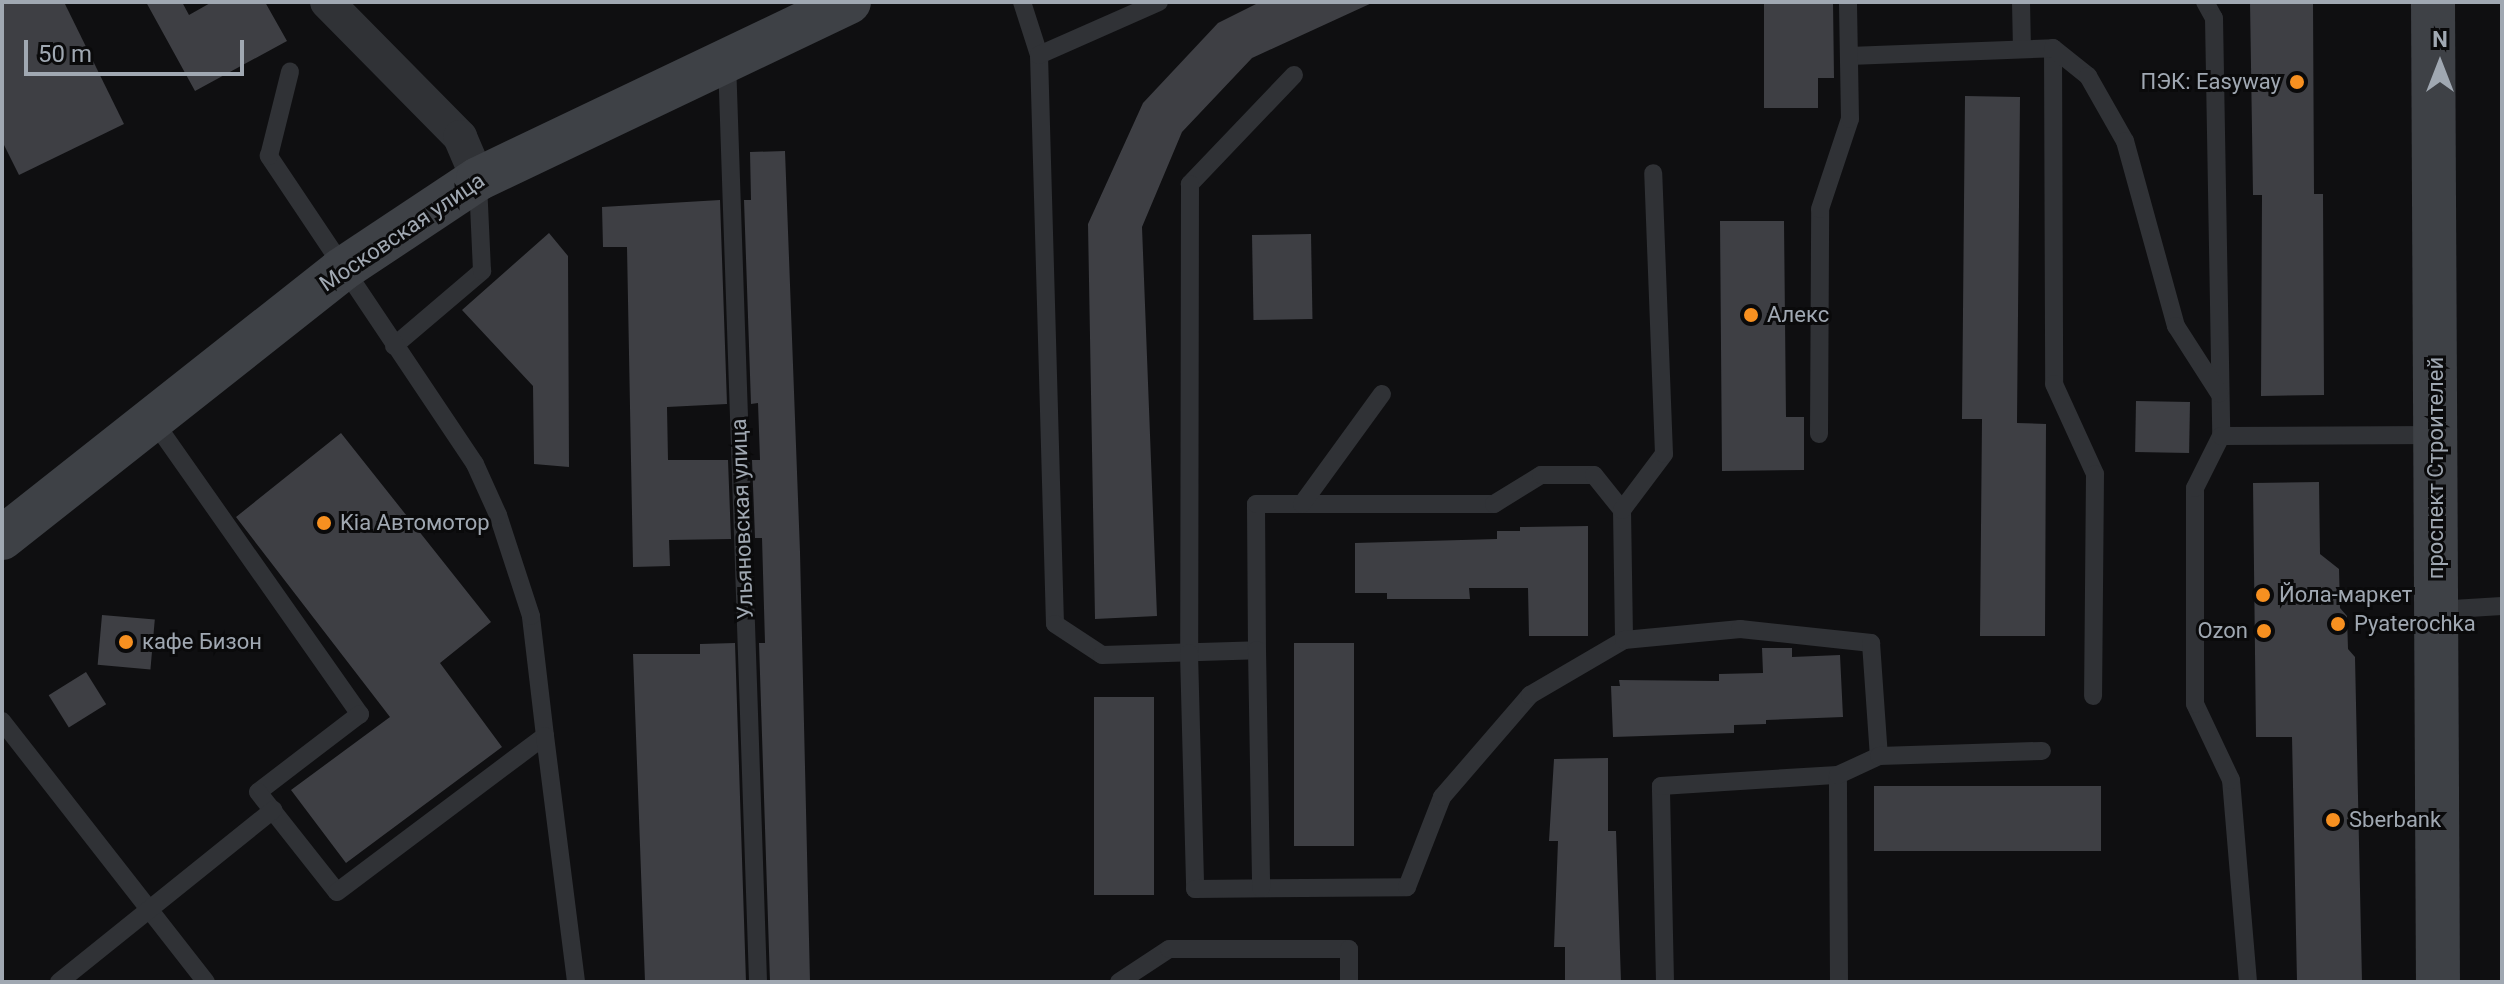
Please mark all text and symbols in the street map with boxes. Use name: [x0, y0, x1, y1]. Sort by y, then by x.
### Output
scale bar: [28, 24, 248, 74]
north arrow: [2400, 24, 2480, 104]
text: N: [2432, 27, 2448, 52]
text: 50 m: [38, 40, 92, 68]
place label: ПЭК: Easyway: [2141, 69, 2281, 95]
marker: ПЭК: Easyway: [2288, 73, 2306, 91]
street label: Московская улица: [314, 167, 490, 297]
place label: Алекс: [1767, 302, 1829, 328]
marker: Алекс: [1742, 306, 1760, 324]
street label: проспект Строителей: [2423, 357, 2449, 579]
street label: Ульяновская улица: [725, 418, 759, 620]
place label: Kia Автомотор: [340, 510, 490, 536]
marker: Kia Автомотор: [315, 514, 333, 532]
place label: Йола-маркет: [2279, 582, 2412, 608]
marker: Йола-маркет: [2254, 586, 2272, 604]
place label: Pyaterochka: [2354, 611, 2476, 637]
marker: Pyaterochka: [2329, 615, 2347, 633]
place label: Ozon: [2197, 618, 2248, 644]
marker: Ozon: [2255, 622, 2273, 640]
place label: кафе Бизон: [142, 629, 262, 655]
marker: кафе Бизон: [117, 633, 135, 651]
place label: Sberbank: [2349, 807, 2441, 833]
marker: Sberbank: [2324, 811, 2342, 829]

